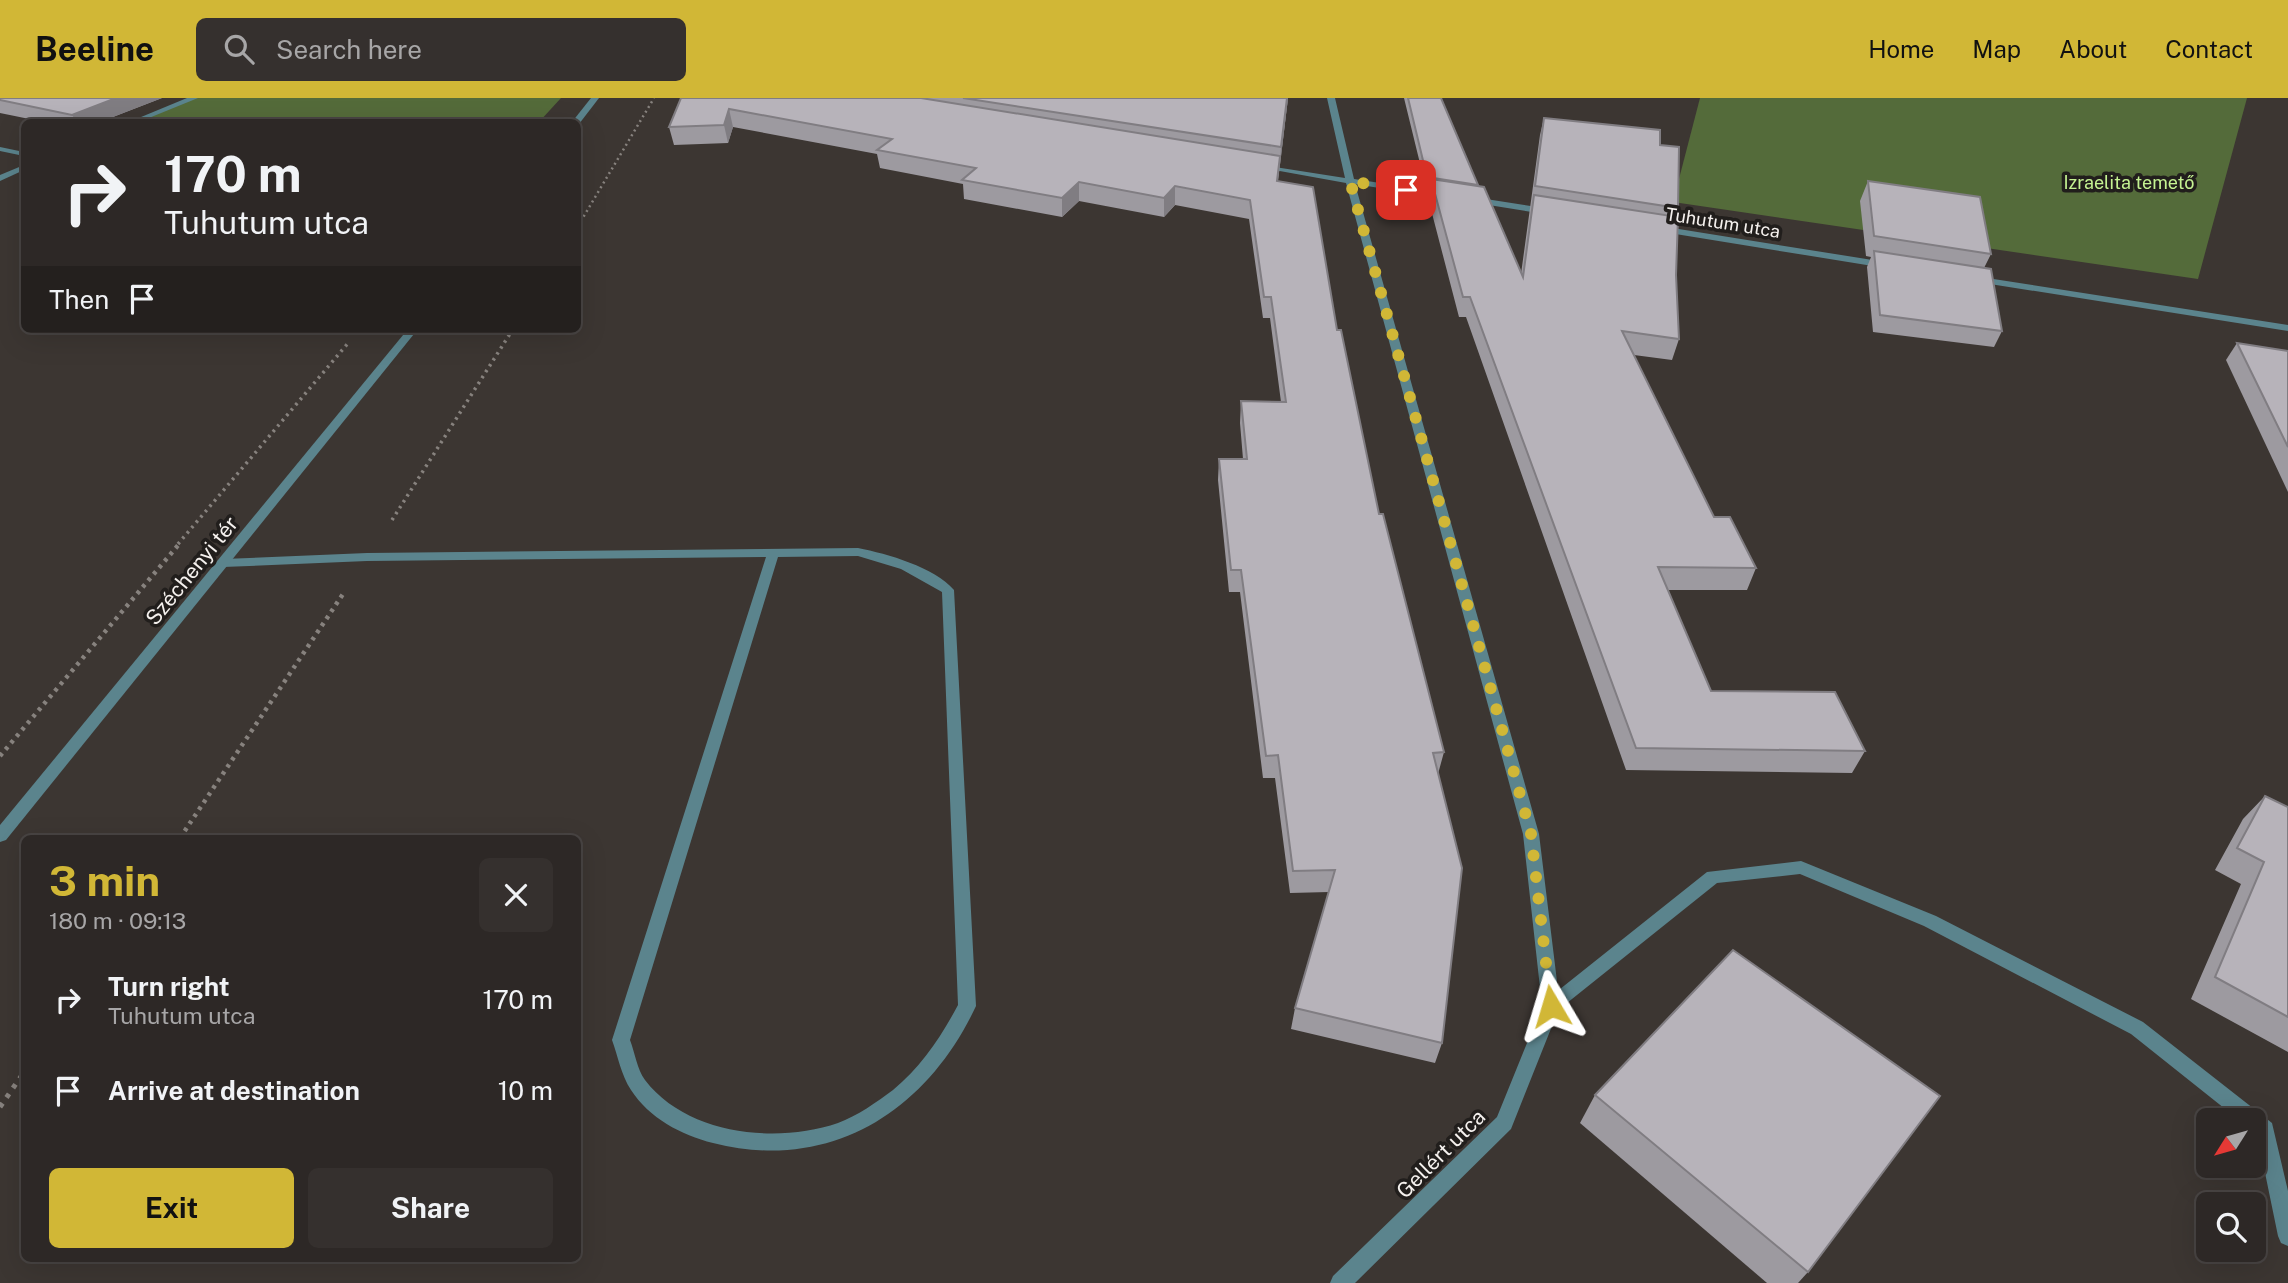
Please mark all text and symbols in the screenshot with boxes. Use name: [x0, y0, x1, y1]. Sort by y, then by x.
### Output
search box: [196, 18, 686, 81]
text: Beeline: [35, 30, 154, 68]
icon: search: [220, 30, 258, 68]
text: Search here: [276, 34, 422, 65]
text: Home: [1868, 35, 1934, 63]
text: Map: [1972, 35, 2021, 63]
text: About: [2059, 35, 2127, 63]
text: Contact: [2165, 35, 2253, 63]
text: 170 m: [164, 145, 302, 203]
icon: right: [49, 147, 140, 238]
pin: [1376, 160, 1436, 220]
icon: arrive: [1387, 171, 1425, 209]
park label: Izraelita temető: [2064, 172, 2194, 193]
street label: Tuhutum utca: [1664, 203, 1782, 242]
text: Tuhutum utca: [164, 204, 369, 241]
icon: arrive: [123, 280, 161, 318]
text: Then: [49, 284, 109, 315]
street label: Széchenyi tér: [140, 511, 243, 630]
text: 3 min: [49, 856, 160, 905]
button: close: [479, 858, 553, 932]
text: 180 m · 09:13: [49, 907, 186, 934]
position arrow: [1514, 969, 1588, 1043]
text: Turn right: [108, 971, 230, 1002]
icon: right: [49, 981, 87, 1019]
text: 170 m: [483, 984, 553, 1015]
text: Tuhutum utca: [108, 1002, 255, 1029]
icon: arrive: [49, 1072, 87, 1110]
text: Arrive at destination: [108, 1075, 360, 1106]
text: 10 m: [498, 1075, 553, 1106]
street label: Gellért utca: [1391, 1104, 1490, 1203]
north arrow: [2196, 1108, 2266, 1178]
map controls: [2196, 1108, 2266, 1262]
button: Exit: [49, 1168, 294, 1248]
button: Share: [308, 1168, 553, 1248]
button: search: [2196, 1192, 2266, 1262]

